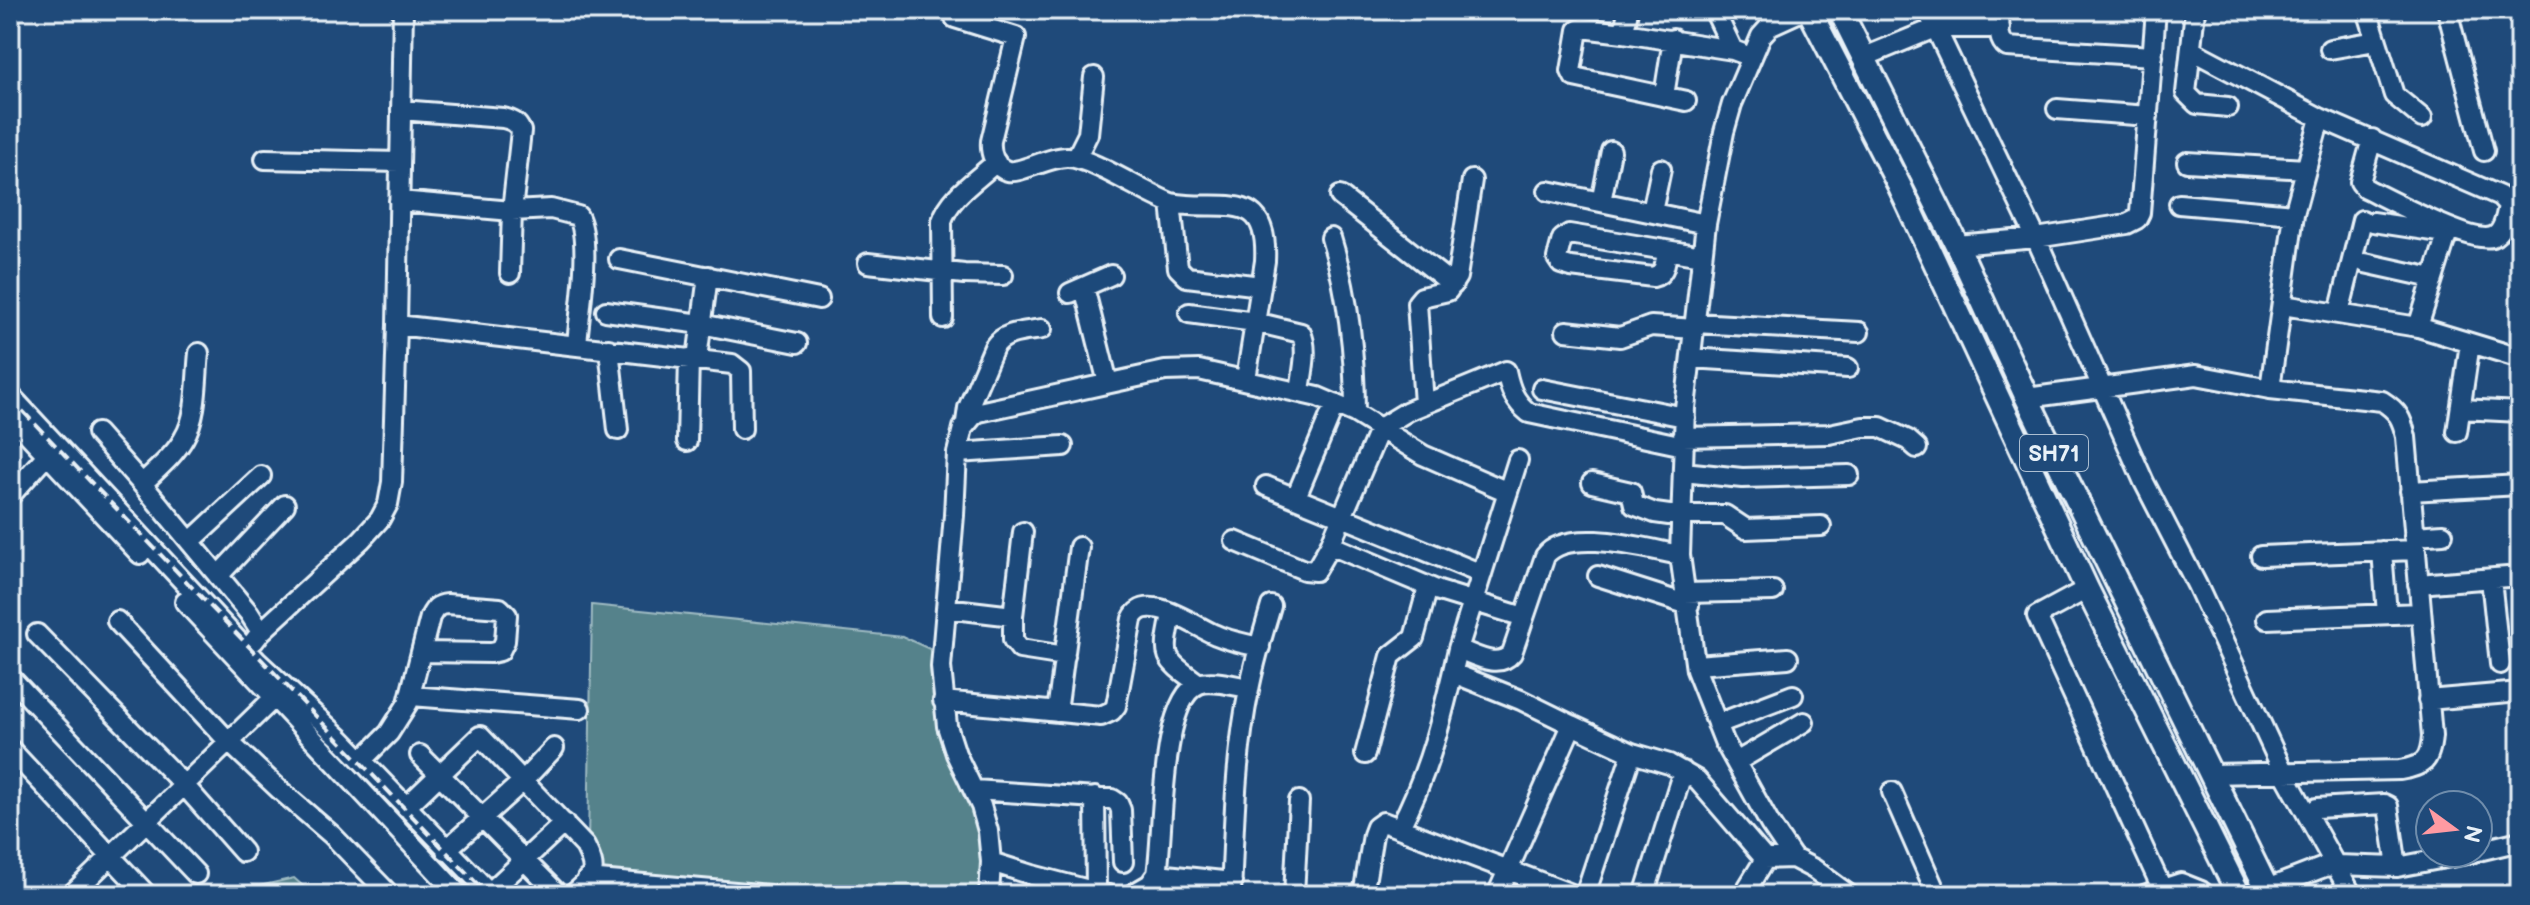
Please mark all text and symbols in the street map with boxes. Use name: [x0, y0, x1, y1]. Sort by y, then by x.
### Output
road number: SH71: [2020, 435, 2088, 471]
north arrow: [2414, 789, 2494, 869]
text: N: [2457, 822, 2487, 845]

